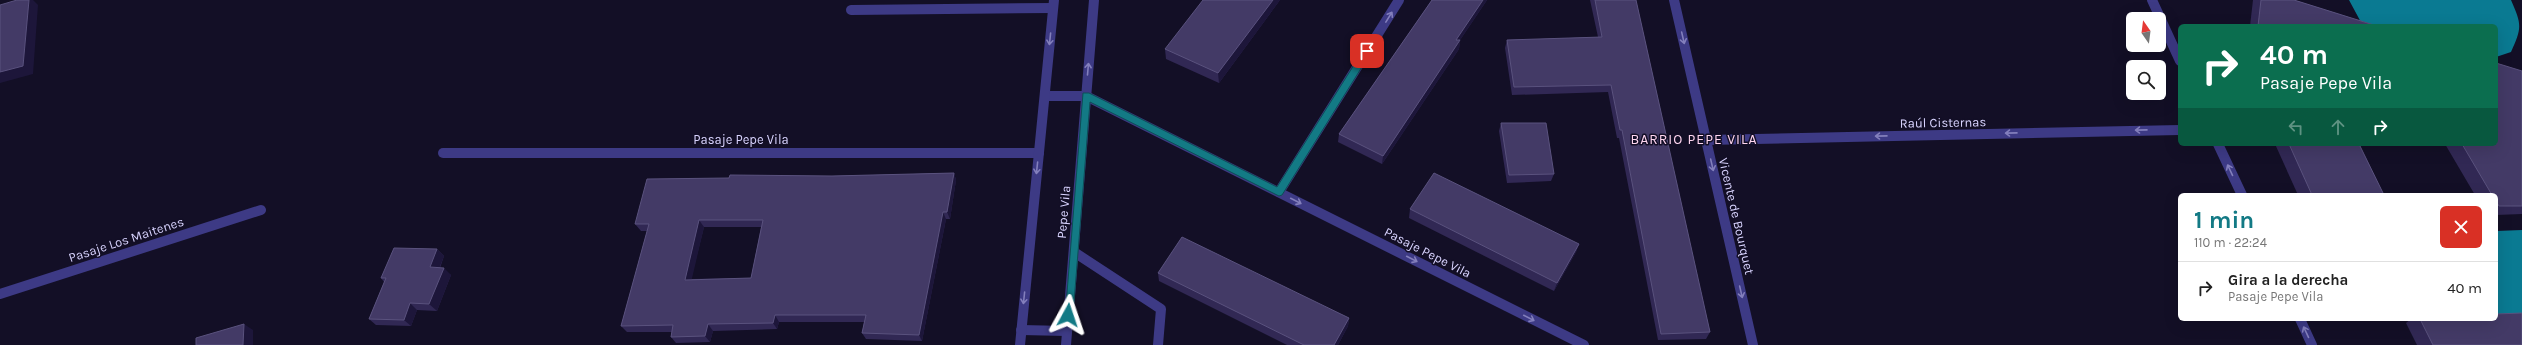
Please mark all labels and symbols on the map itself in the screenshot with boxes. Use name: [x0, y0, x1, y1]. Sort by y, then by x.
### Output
one-way arrow: [1385, 12, 1393, 23]
north arrow: [2126, 12, 2166, 52]
one-way arrow: [1680, 31, 1688, 44]
one-way arrow: [1047, 32, 1054, 45]
pin: [1350, 34, 1384, 68]
one-way arrow: [1085, 63, 1092, 76]
street label: Raúl Cisternas: [1900, 114, 1987, 131]
one-way arrow: [2135, 127, 2148, 134]
one-way arrow: [2005, 129, 2018, 137]
district label: BARRIO PEPE VILA: [1630, 131, 1758, 148]
street label: Pasaje Pepe Vila: [693, 132, 789, 147]
one-way arrow: [1875, 132, 1888, 140]
street label: Vicente de Bourquet: [1715, 156, 1757, 276]
one-way arrow: [1709, 158, 1716, 171]
one-way arrow: [1034, 161, 1041, 174]
one-way arrow: [2226, 164, 2233, 176]
street label: Pepe Vila: [1054, 185, 1073, 239]
one-way arrow: [1290, 198, 1302, 205]
street label: Pasaje Los Maitenes: [67, 214, 186, 265]
street label: Pasaje Pepe Vila: [1382, 224, 1474, 281]
one-way arrow: [1406, 256, 1418, 263]
one-way arrow: [1737, 285, 1745, 298]
one-way arrow: [1021, 291, 1028, 304]
position arrow: [1047, 294, 1089, 336]
one-way arrow: [1522, 315, 1534, 322]
one-way arrow: [2302, 326, 2309, 338]

